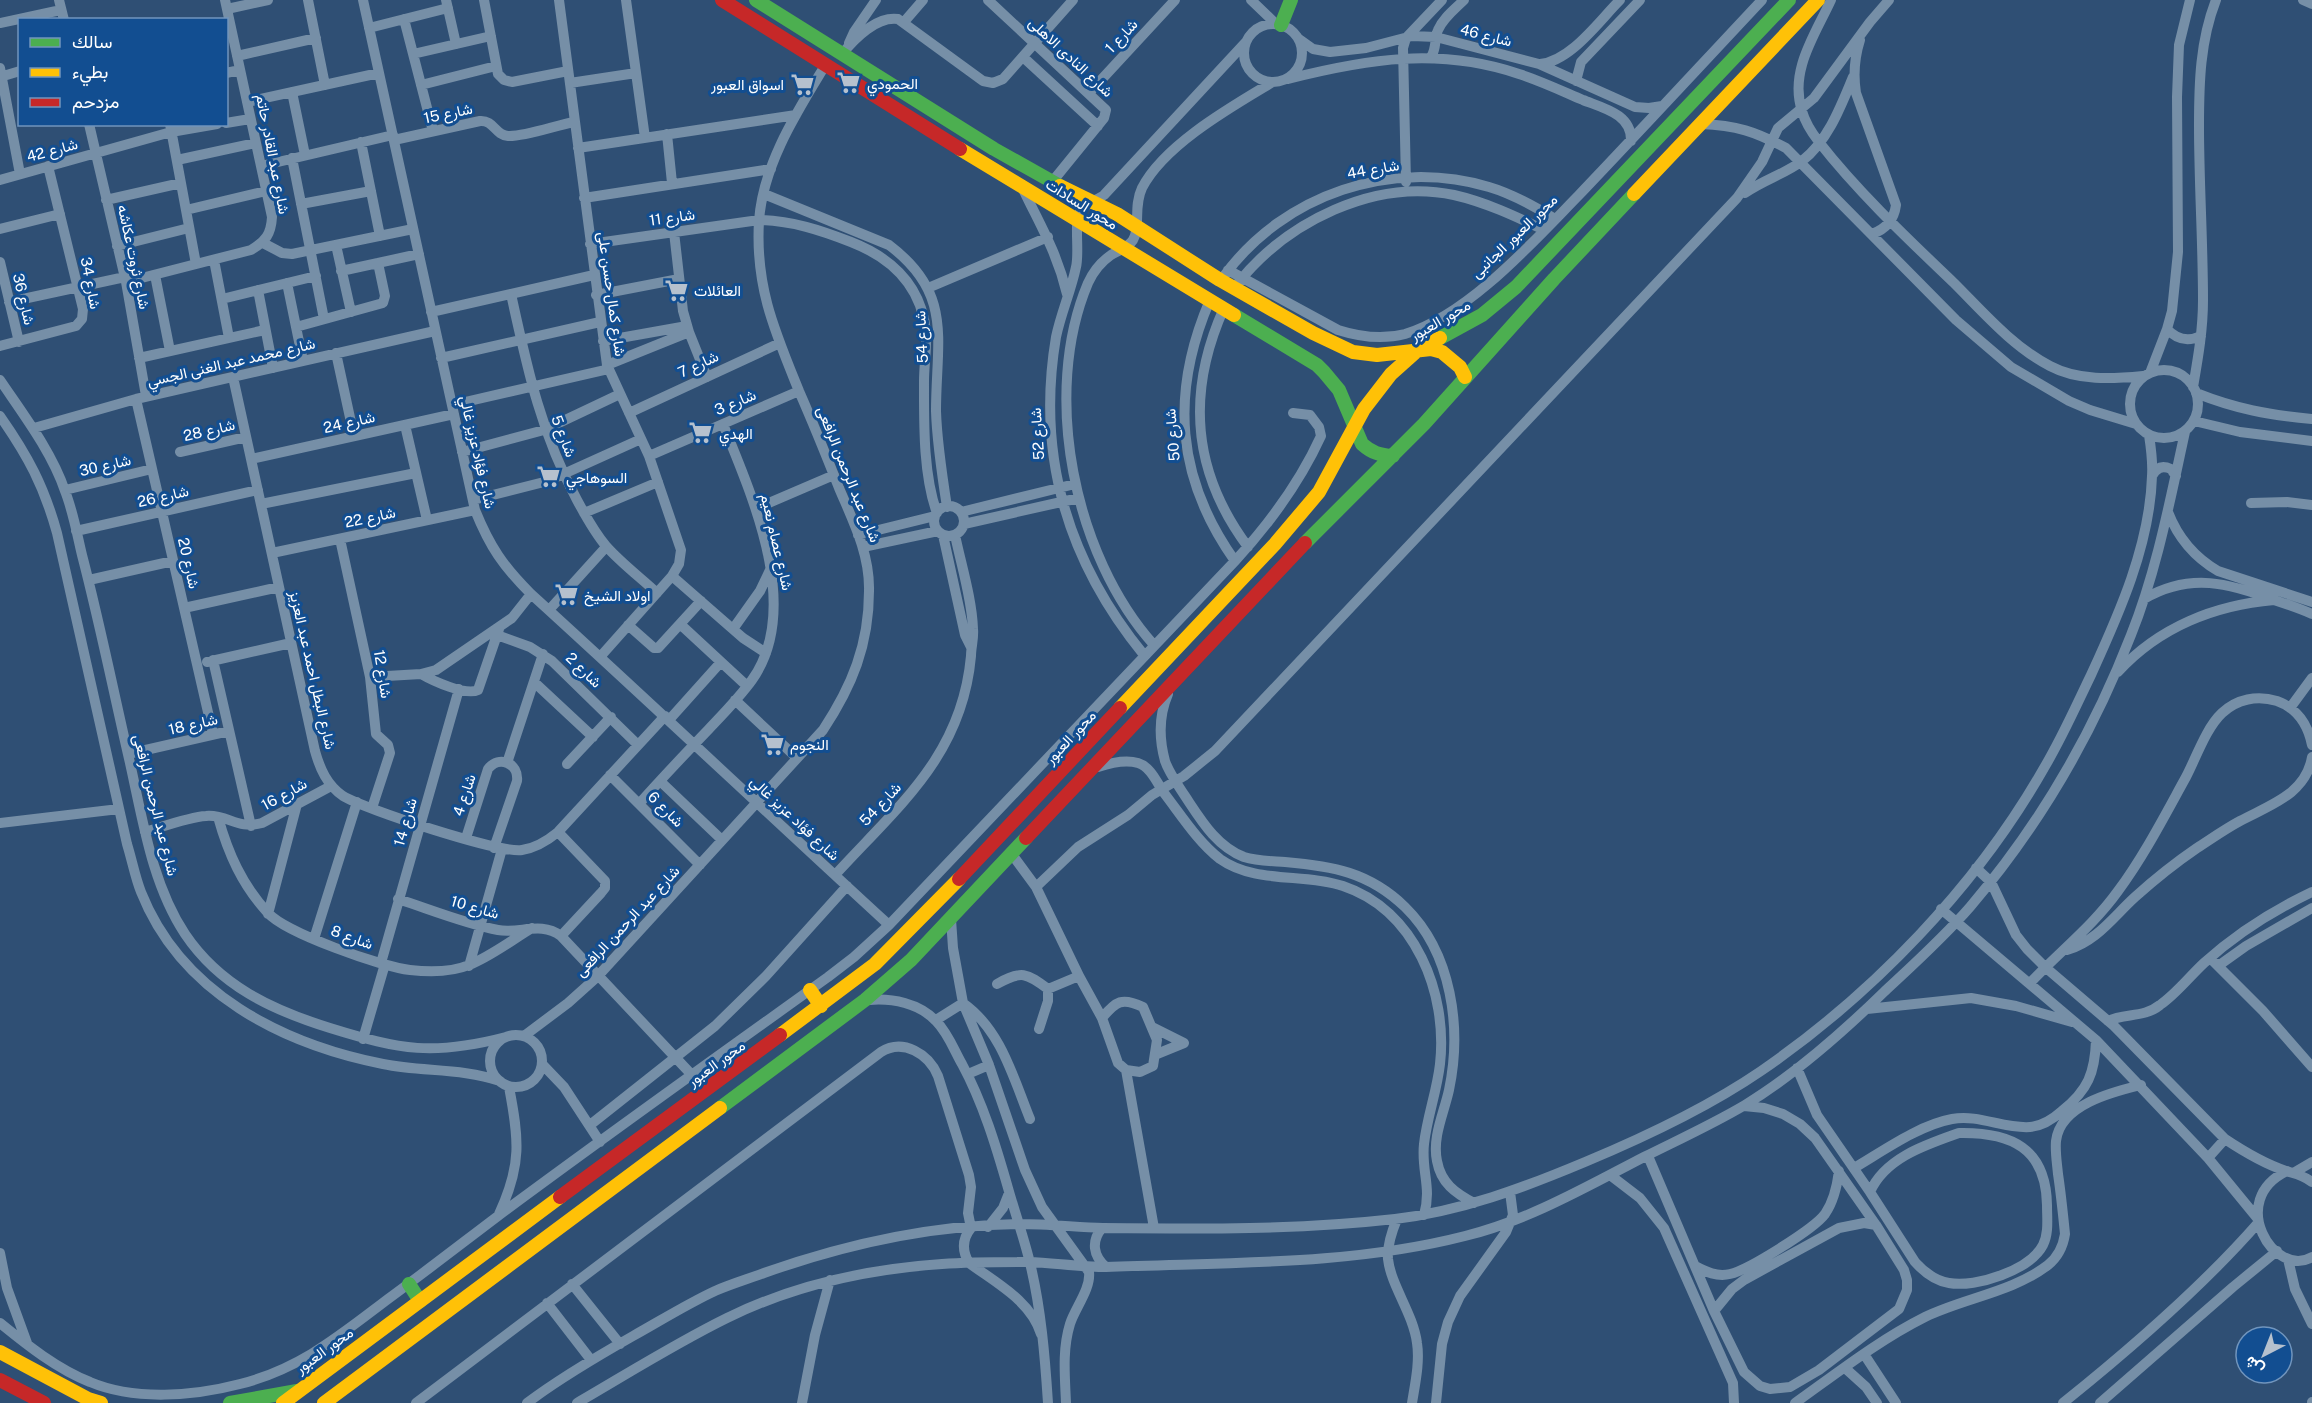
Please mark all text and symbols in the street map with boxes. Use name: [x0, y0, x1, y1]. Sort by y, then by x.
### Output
street label: شارع النادى الاهلى: [1023, 14, 1117, 103]
street label: شارع 1: [1101, 15, 1143, 58]
legend: [18, 18, 228, 126]
street label: شارع 46: [1458, 20, 1514, 53]
text: سالك: [72, 31, 112, 52]
text: بطيء: [72, 61, 108, 87]
supermarket icon: الحمودي: [836, 70, 862, 96]
supermarket icon: اسواق العبور: [789, 71, 815, 97]
place label: الحمودي: [867, 75, 918, 97]
place label: اسواق العبور: [710, 76, 784, 94]
text: مزدحم: [72, 91, 119, 114]
street label: شارع عبد القادر حاتم: [250, 93, 293, 216]
street label: شارع 15: [422, 100, 475, 129]
street label: شارع 42: [25, 135, 80, 168]
street label: شارع 44: [1346, 156, 1401, 185]
street label: محور السادات: [1042, 175, 1121, 234]
street label: محور العبور الجانبى: [1467, 191, 1562, 283]
street label: شارع ثروت عكاشه: [112, 203, 153, 312]
street label: شارع 11: [648, 205, 697, 232]
street label: شارع كمال حسن على: [592, 231, 629, 358]
street label: شارع 34: [75, 256, 104, 311]
street label: شارع 36: [7, 271, 38, 327]
supermarket icon: العائلات: [663, 277, 689, 303]
place label: العائلات: [694, 282, 741, 299]
street label: محور العبور: [1406, 296, 1474, 345]
street label: شارع 54: [911, 310, 934, 364]
street label: شارع محمد عبد الغنى الجسي: [145, 334, 318, 395]
street label: شارع 7: [675, 347, 722, 383]
street label: شارع 3: [712, 386, 760, 421]
street label: شارع فؤاد عزيز غالي: [452, 394, 499, 512]
street label: شارع عبد الرحمن الرافعى: [811, 403, 884, 546]
street label: شارع 52: [1027, 407, 1050, 461]
street label: شارع 24: [322, 408, 377, 439]
street label: شارع 50: [1161, 408, 1186, 462]
street label: شارع 5: [545, 413, 580, 461]
street label: شارع 28: [182, 416, 237, 447]
supermarket icon: الهدي: [688, 420, 714, 446]
place label: الهدي: [719, 425, 753, 447]
street label: شارع 30: [78, 451, 133, 482]
supermarket icon: السوهاجي: [535, 464, 561, 490]
place label: السوهاجي: [566, 469, 627, 491]
street label: شارع 26: [136, 482, 191, 513]
street label: شارع عصام نعيم: [755, 492, 796, 593]
street label: شارع 22: [343, 503, 398, 534]
street label: شارع 20: [172, 536, 203, 591]
supermarket icon: اولاد الشيخ: [553, 582, 579, 608]
place label: اولاد الشيخ: [584, 587, 651, 607]
street label: شارع البطل احمد عبد العزيز: [283, 588, 340, 752]
street label: شارع 12: [368, 649, 395, 700]
street label: شارع 2: [561, 649, 605, 693]
street label: محور العبور: [1040, 707, 1100, 769]
street label: شارع 18: [167, 710, 220, 741]
supermarket icon: النجوم: [759, 731, 785, 757]
street label: شارع عبد الرحمن الرافعى: [127, 732, 182, 878]
place label: النجوم: [790, 736, 829, 755]
street label: شارع 4: [449, 772, 482, 819]
street label: شارع فؤاد عزيز غالي: [743, 772, 843, 867]
street label: شارع 16: [258, 775, 311, 816]
street label: شارع 54: [856, 779, 907, 831]
street label: شارع 6: [643, 788, 687, 833]
street label: شارع 14: [390, 796, 423, 849]
street label: شارع عبد الرحمن الرافعى: [571, 862, 685, 982]
street label: شارع 10: [448, 892, 501, 925]
street label: شارع 8: [328, 922, 376, 955]
street label: محور العبور: [683, 1036, 749, 1091]
street label: محور العبور: [291, 1323, 357, 1378]
north arrow: [2234, 1325, 2294, 1385]
text: ش: [2241, 1352, 2268, 1379]

